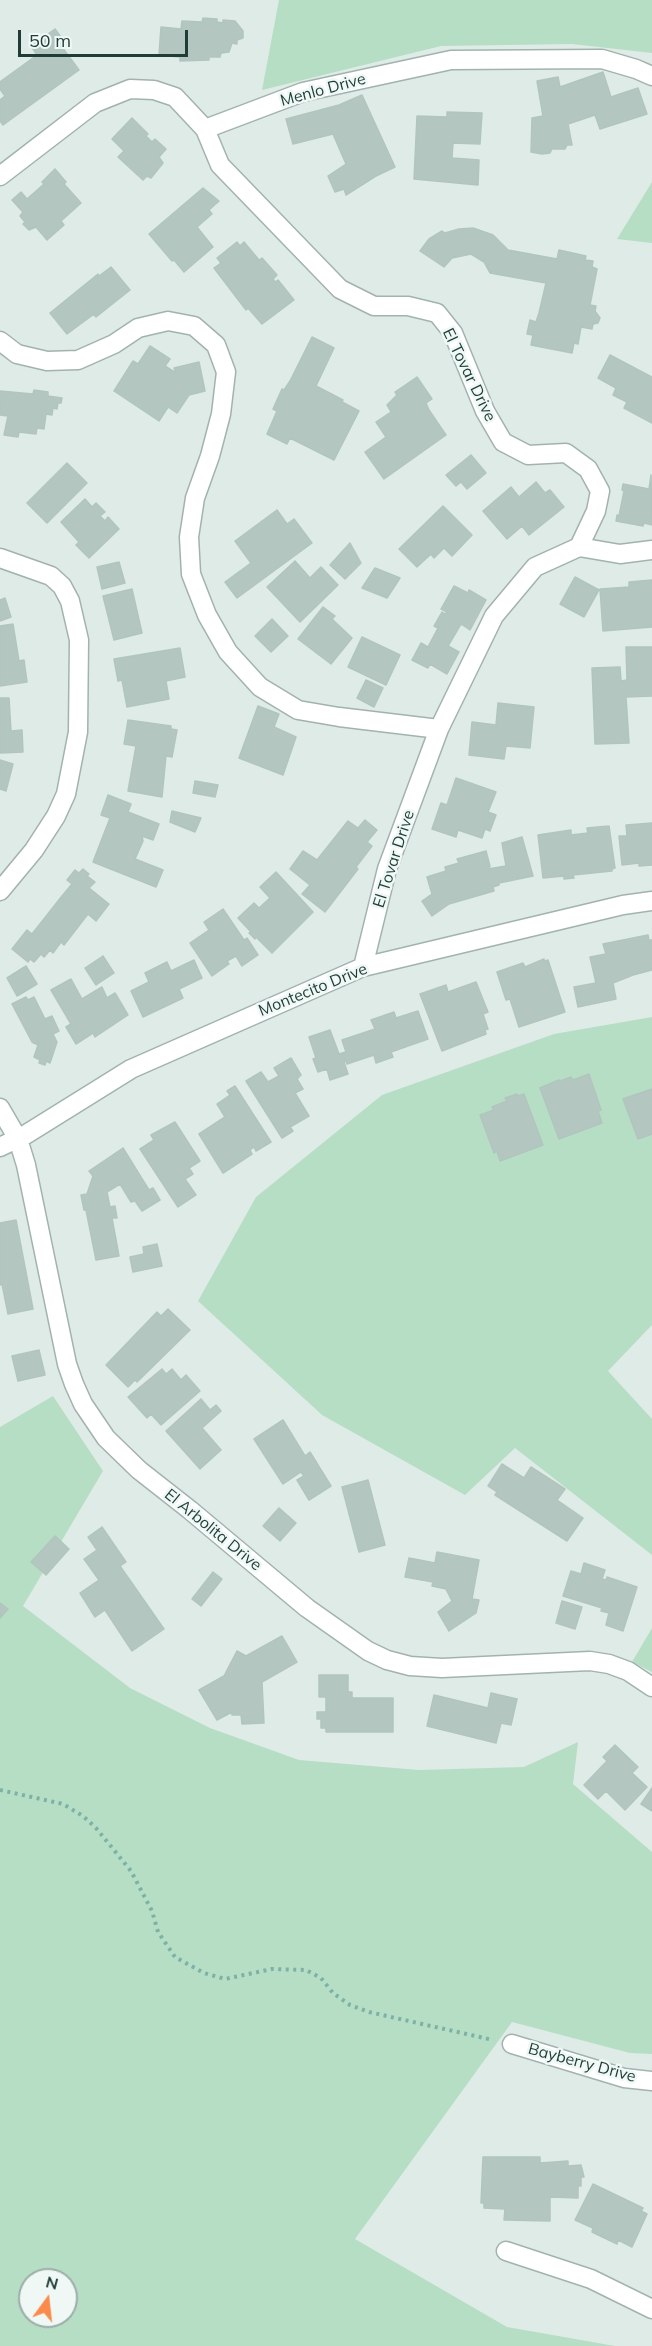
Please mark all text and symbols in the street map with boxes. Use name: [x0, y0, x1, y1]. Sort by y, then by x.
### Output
scale bar: [21, 18, 190, 56]
text: 50 m: [29, 29, 71, 52]
street label: Menlo Drive: [278, 69, 368, 111]
street label: El Tovar Drive: [438, 325, 500, 425]
street label: El Tovar Drive: [369, 808, 419, 910]
street label: Montecito Drive: [256, 959, 370, 1021]
street label: El Arbolita Drive: [161, 1485, 265, 1575]
street label: Bayberry Drive: [526, 2039, 638, 2087]
north arrow: [18, 2268, 78, 2328]
text: N: [44, 2271, 61, 2294]

